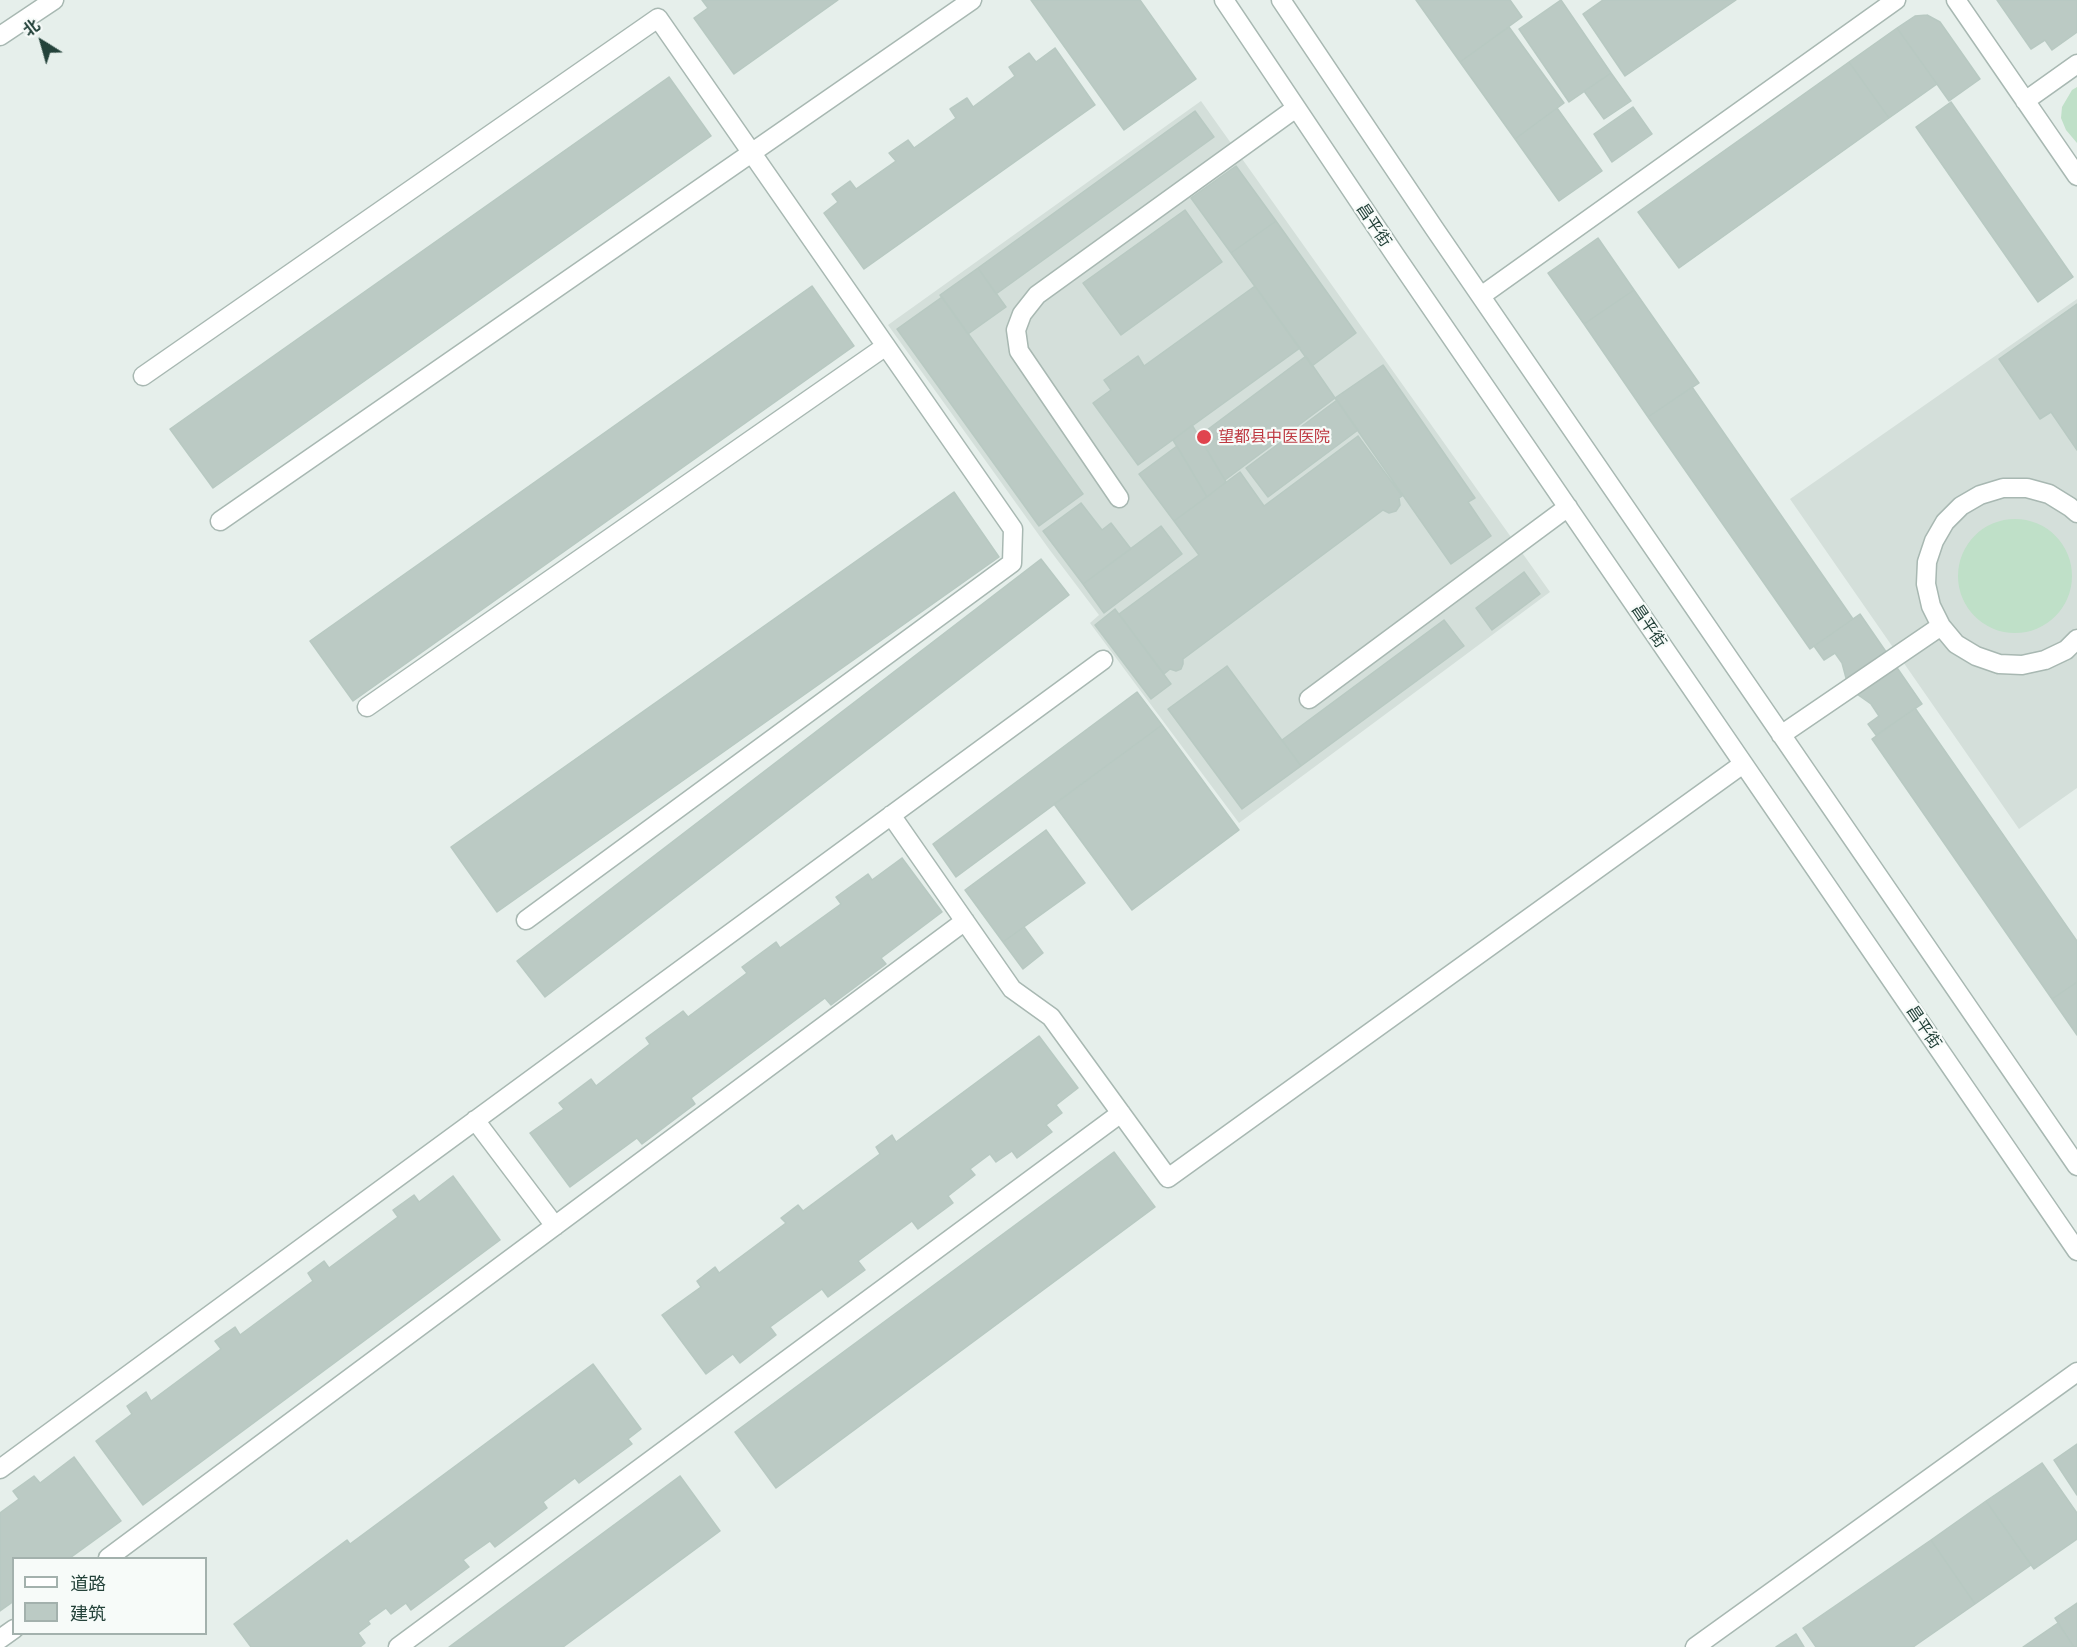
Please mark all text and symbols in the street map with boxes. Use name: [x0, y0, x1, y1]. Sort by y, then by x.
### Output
north arrow: [12, 12, 72, 72]
text: 北: [19, 15, 43, 40]
street label: 昌平街: [1353, 200, 1395, 250]
place label: 望都县中医医院: [1218, 427, 1330, 447]
marker: 望都县中医医院: [1195, 428, 1213, 446]
street label: 昌平街: [1628, 601, 1670, 651]
street label: 昌平街: [1903, 1002, 1945, 1052]
legend: [12, 1557, 207, 1635]
text: 道路: [70, 1572, 106, 1594]
text: 建筑: [70, 1602, 106, 1624]

